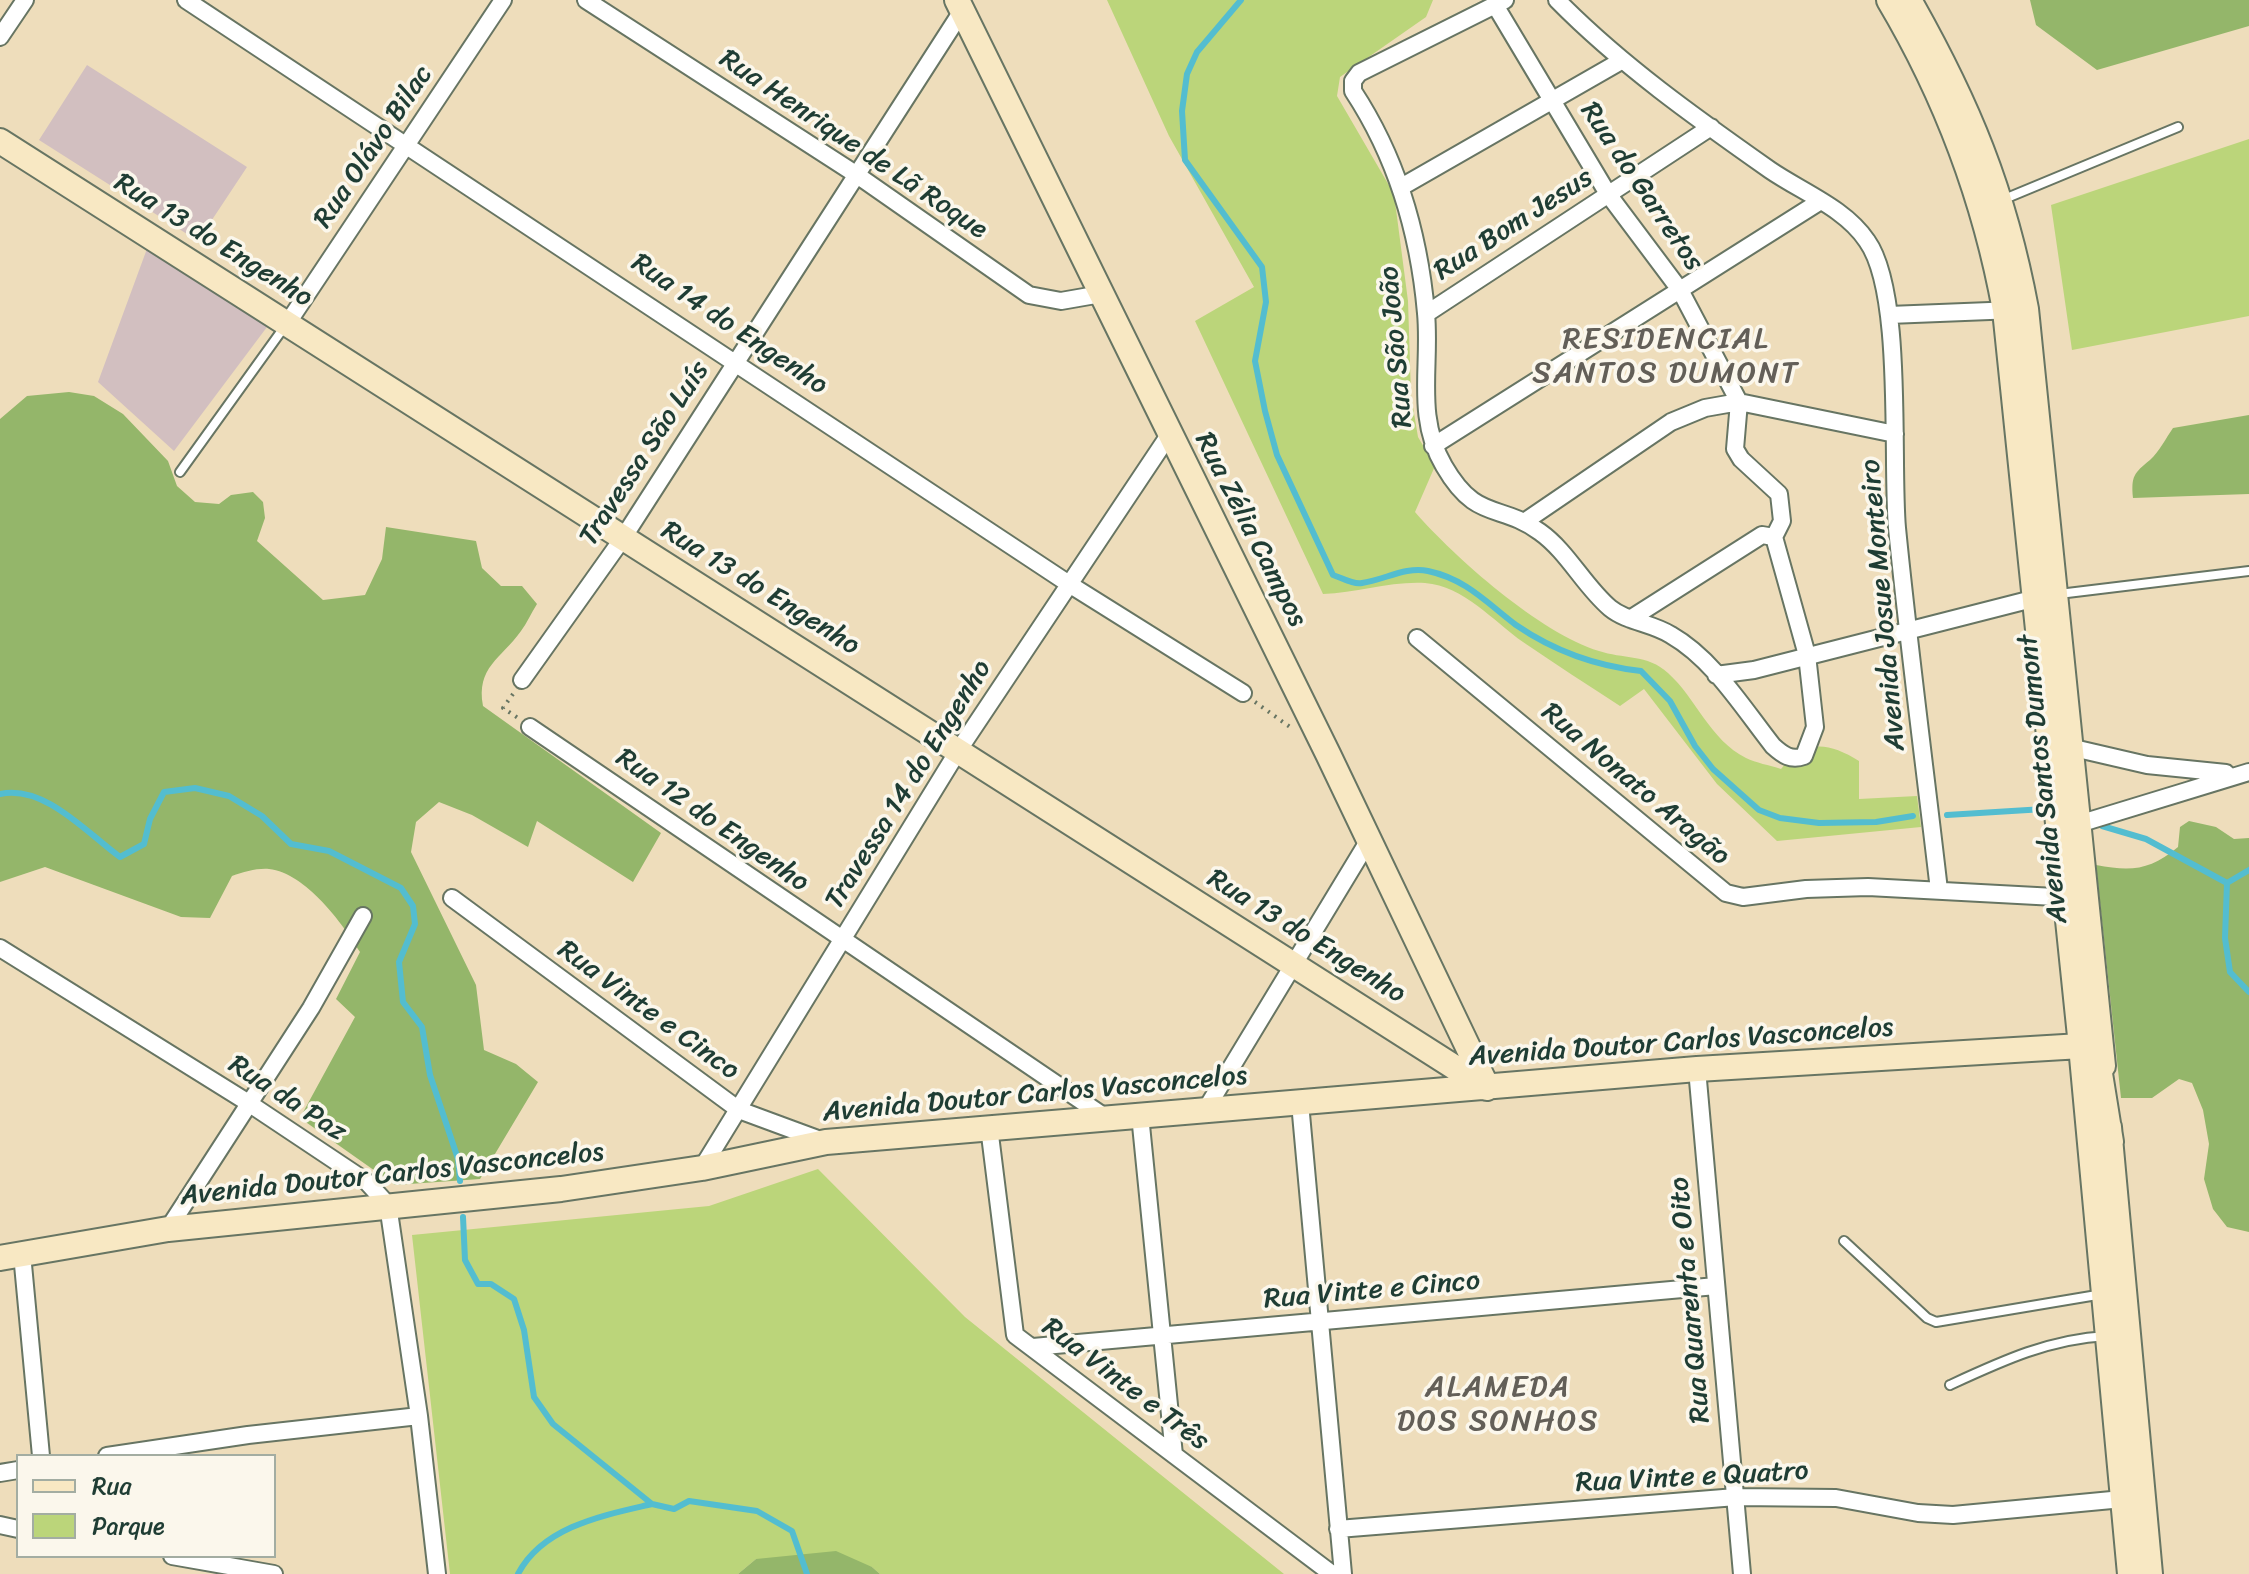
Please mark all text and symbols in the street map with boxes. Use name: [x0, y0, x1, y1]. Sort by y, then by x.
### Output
street label: Rua Henrique de Lã Roque: [713, 43, 993, 247]
street label: Rua Olávo Bilac: [307, 59, 441, 235]
street label: Rua do Garretos: [1572, 96, 1710, 278]
street label: Rua Bom Jesus: [1428, 161, 1600, 289]
street label: Rua 13 do Engenho: [108, 166, 318, 316]
street label: Rua 14 do Engenho: [624, 247, 834, 403]
street label: Rua São João: [1373, 265, 1421, 429]
district label: RESIDENCIAL SANTOS DUMONT: [1532, 322, 1800, 392]
street label: Travessa São Luís: [573, 355, 717, 553]
street label: Rua Zélia Campos: [1187, 427, 1313, 633]
street label: Avenida Josue Monteiro: [1854, 458, 1914, 752]
street label: Rua 13 do Engenho: [655, 514, 865, 664]
street label: Avenida Santos Dumont: [2012, 633, 2076, 925]
street label: Travessa 14 do Engenho: [818, 654, 1000, 916]
street label: Rua Nonato Aragão: [1534, 696, 1736, 874]
street label: Rua 12 do Engenho: [609, 742, 815, 900]
street label: Rua 13 do Engenho: [1201, 862, 1411, 1012]
street label: Rua Vinte e Cinco: [550, 934, 746, 1088]
street label: Avenida Doutor Carlos Vasconcelos: [1468, 1011, 1894, 1075]
street label: Rua da Paz: [222, 1048, 352, 1150]
street label: Avenida Doutor Carlos Vasconcelos: [822, 1060, 1248, 1130]
street label: Avenida Doutor Carlos Vasconcelos: [179, 1136, 605, 1214]
street label: Rua Quarenta e Oito: [1663, 1175, 1719, 1425]
street label: Rua Vinte e Cinco: [1263, 1265, 1481, 1317]
street label: Rua Vinte e Três: [1035, 1311, 1215, 1459]
district label: ALAMEDA DOS SONHOS: [1397, 1370, 1599, 1440]
legend: [16, 1454, 276, 1558]
street label: Rua Vinte e Quatro: [1575, 1455, 1809, 1501]
text: Rua: [92, 1465, 131, 1507]
text: Parque: [92, 1505, 165, 1547]

